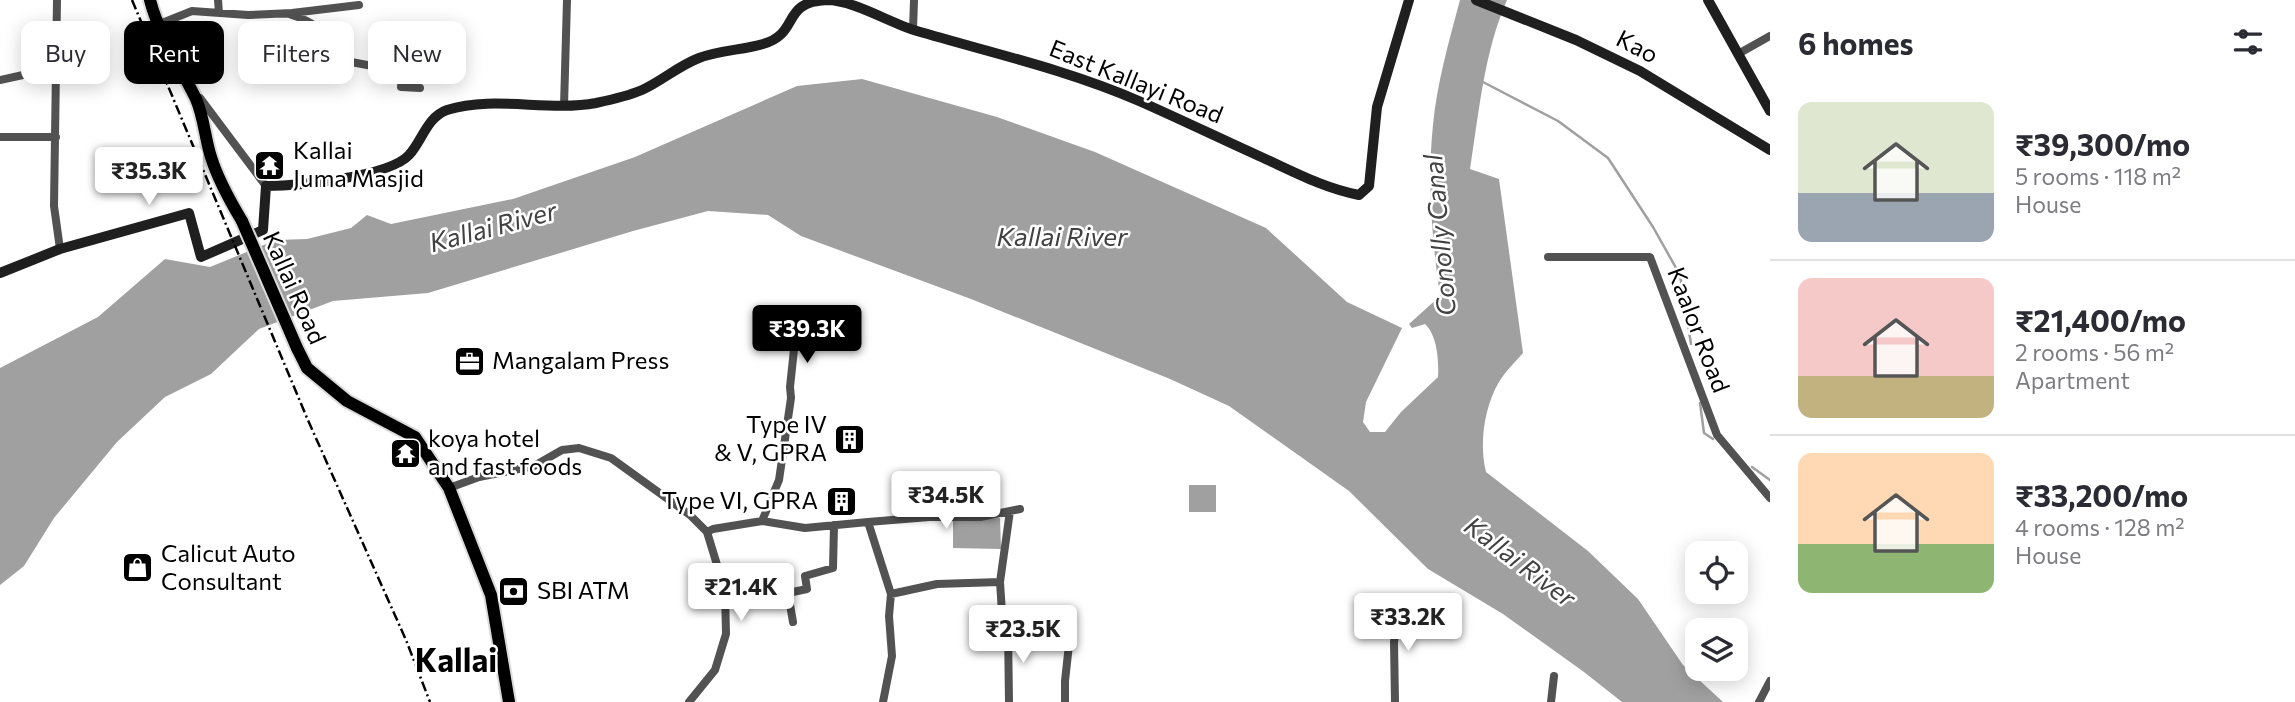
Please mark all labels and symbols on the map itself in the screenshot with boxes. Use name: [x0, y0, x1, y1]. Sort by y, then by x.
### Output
street label: Kao: [1612, 23, 1663, 68]
street label: East Kallayi Road: [1046, 33, 1228, 129]
place label: Kallai Juma Masjid: [293, 135, 424, 192]
pin: ₹35.3K: [92, 148, 206, 207]
temple icon: Kallai Juma Masjid: [253, 148, 287, 182]
water label: Conolly Canal: [1416, 152, 1461, 317]
water label: Kallai River: [425, 193, 561, 257]
water label: Kallai River: [997, 220, 1129, 251]
street label: Kallai Road: [258, 227, 333, 348]
street label: Kaalor Road: [1662, 263, 1737, 396]
pin: ₹39.3K: [750, 306, 864, 365]
office icon: Mangalam Press: [452, 344, 486, 378]
place label: Mangalam Press: [492, 345, 669, 374]
place label: Type IV & V, GPRA: [714, 409, 827, 466]
building icon: Type IV & V, GPRA: [833, 422, 867, 456]
place label: koya hotel and fast foods: [428, 423, 582, 480]
temple icon: koya hotel and fast foods: [388, 436, 422, 470]
pin: ₹34.5K: [889, 472, 1003, 531]
building icon: Type VI, GPRA: [824, 484, 858, 518]
place label: Type VI, GPRA: [662, 485, 818, 514]
water label: Kallai River: [1459, 509, 1584, 614]
place label: Calicut Auto Consultant: [161, 538, 296, 595]
shop icon: Calicut Auto Consultant: [121, 551, 155, 585]
pin: ₹21.4K: [684, 564, 798, 623]
bank icon: SBI ATM: [497, 574, 531, 608]
place label: SBI ATM: [537, 575, 630, 604]
pin: ₹33.2K: [1351, 594, 1465, 653]
pin: ₹23.5K: [966, 606, 1080, 665]
district label: Kallai: [415, 639, 497, 679]

